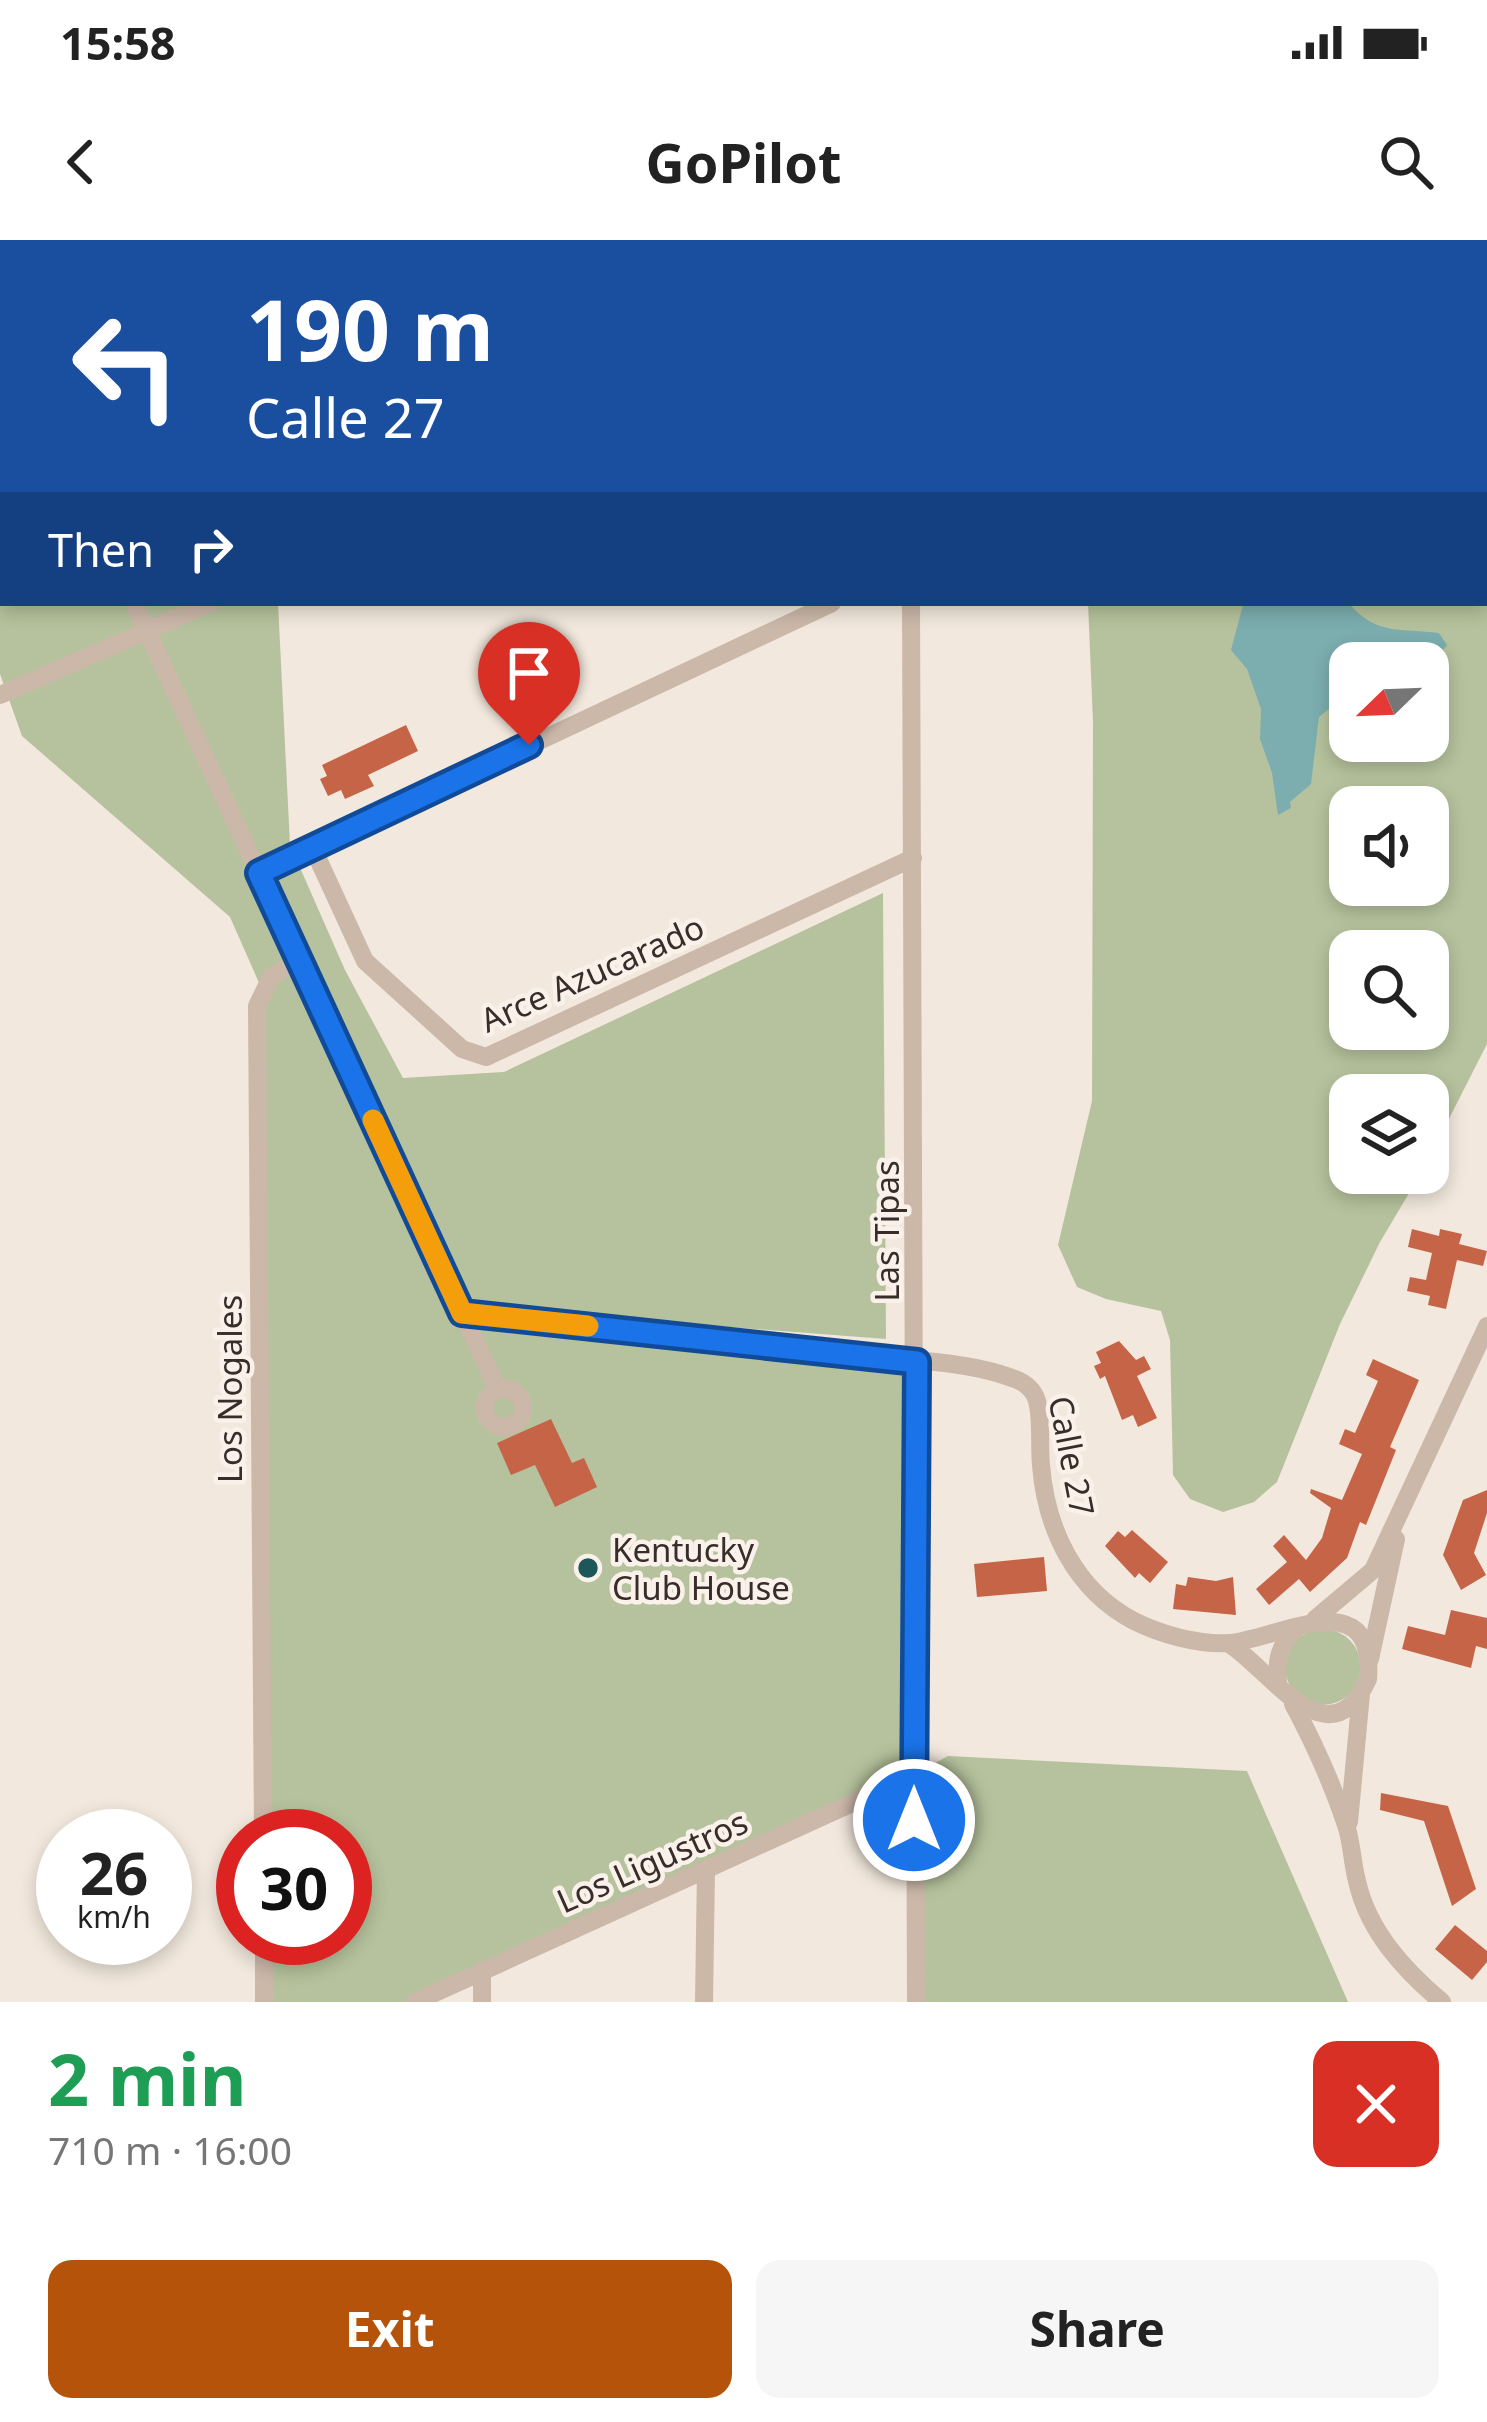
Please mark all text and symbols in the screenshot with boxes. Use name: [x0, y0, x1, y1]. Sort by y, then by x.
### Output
text: 15:58: [60, 12, 176, 73]
text: GoPilot: [646, 125, 841, 199]
icon: back: [48, 129, 114, 195]
icon: search: [1373, 129, 1439, 195]
text: 190 m: [246, 271, 494, 386]
icon: left: [48, 288, 204, 444]
text: Calle 27: [246, 380, 445, 454]
icon: right: [178, 516, 244, 582]
text: Then: [48, 519, 154, 580]
pin: [478, 622, 580, 745]
icon: arrive: [496, 640, 562, 706]
north arrow: [1329, 642, 1449, 762]
map controls: [1329, 642, 1449, 1194]
button: sound: [1329, 786, 1449, 906]
street label: Arce Azucarado: [473, 904, 711, 1042]
button: search: [1329, 930, 1449, 1050]
button: layers: [1329, 1074, 1449, 1194]
street label: Las Tipas: [864, 1160, 909, 1302]
street label: Los Nogales: [207, 1295, 252, 1483]
street label: Calle 27: [1038, 1392, 1106, 1520]
place label: Kentucky Club House: [612, 1527, 790, 1610]
marker: Kentucky Club House: [575, 1555, 601, 1581]
position arrow: [851, 1757, 977, 1883]
street label: Los Ligustros: [549, 1799, 755, 1923]
speed limit sign: 30: [216, 1809, 372, 1965]
text: 26: [80, 1831, 148, 1913]
text: km/h: [77, 1896, 151, 1937]
text: 2 min: [48, 2029, 246, 2127]
button: close: [1313, 2041, 1439, 2167]
text: 710 m · 16:00: [48, 2123, 292, 2176]
button: Exit: [48, 2260, 732, 2398]
button: Share: [756, 2260, 1439, 2398]

